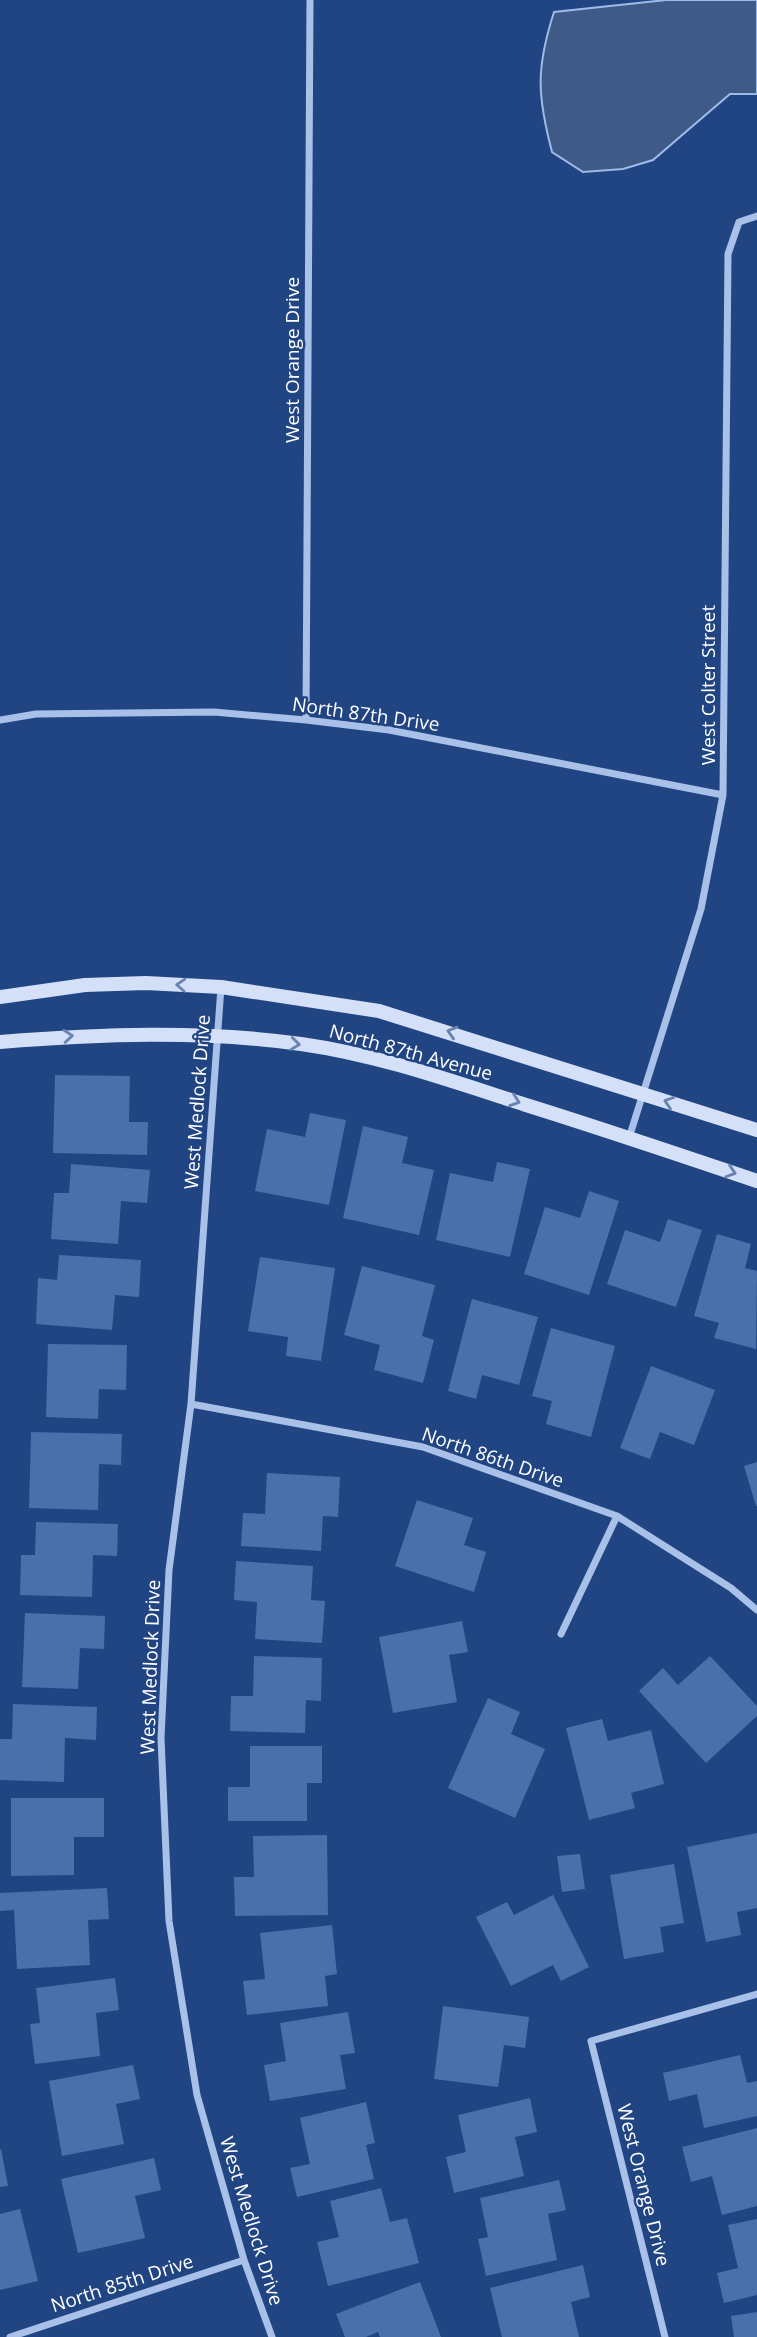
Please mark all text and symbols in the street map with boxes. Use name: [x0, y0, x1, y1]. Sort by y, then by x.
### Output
street label: West Orange Drive: [279, 277, 305, 443]
street label: West Colter Street: [695, 605, 721, 765]
street label: North 87th Drive: [291, 691, 441, 737]
one-way arrow: [175, 977, 186, 992]
street label: West Medlock Drive: [178, 1014, 216, 1190]
street label: North 87th Avenue: [326, 1018, 496, 1086]
one-way arrow: [447, 1025, 459, 1040]
one-way arrow: [63, 1029, 74, 1044]
one-way arrow: [289, 1036, 301, 1051]
one-way arrow: [508, 1093, 520, 1107]
one-way arrow: [663, 1096, 675, 1111]
one-way arrow: [724, 1164, 736, 1178]
street label: North 86th Drive: [419, 1421, 567, 1493]
street label: West Medlock Drive: [134, 1579, 166, 1755]
street label: West Orange Drive: [611, 2101, 677, 2269]
street label: West Medlock Drive: [214, 2133, 290, 2309]
street label: North 85th Drive: [47, 2248, 197, 2318]

